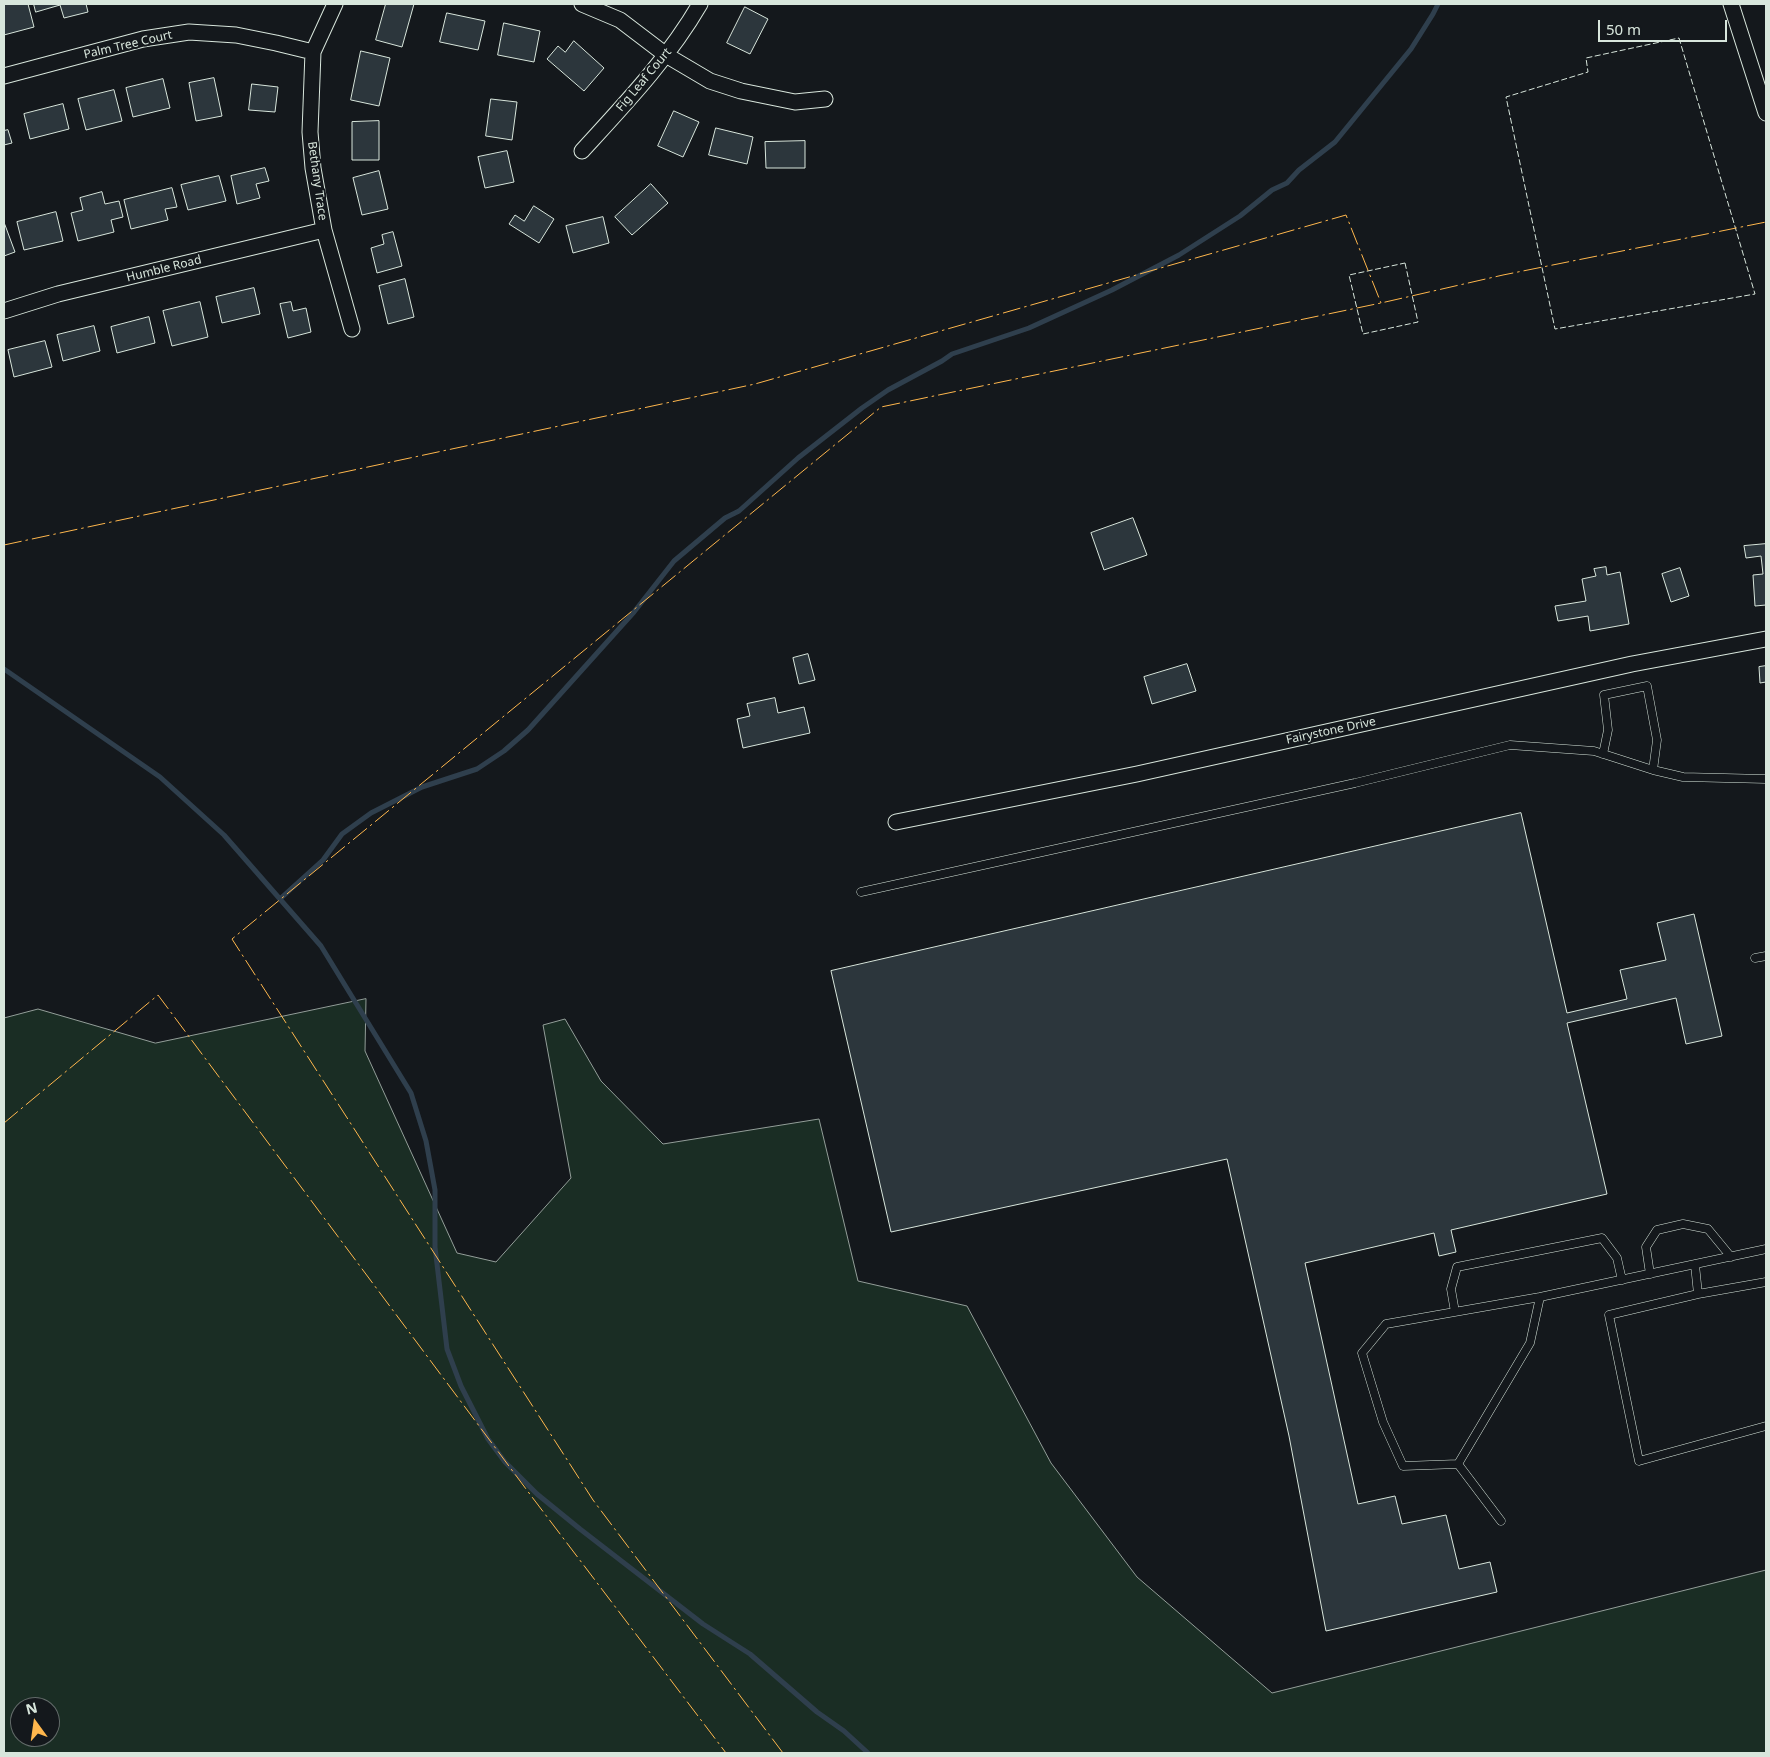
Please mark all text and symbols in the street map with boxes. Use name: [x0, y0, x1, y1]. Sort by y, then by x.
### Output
scale bar: [1600, 10, 1729, 42]
text: 50 m: [1606, 19, 1641, 39]
street label: Palm Tree Court: [82, 28, 174, 62]
street label: Fig Leaf Court: [613, 45, 675, 115]
street label: Bethany Trace: [304, 141, 330, 221]
street label: Humble Road: [125, 253, 203, 285]
street label: Fairystone Drive: [1285, 714, 1377, 748]
north arrow: [10, 1697, 60, 1747]
text: N: [24, 1697, 39, 1719]

